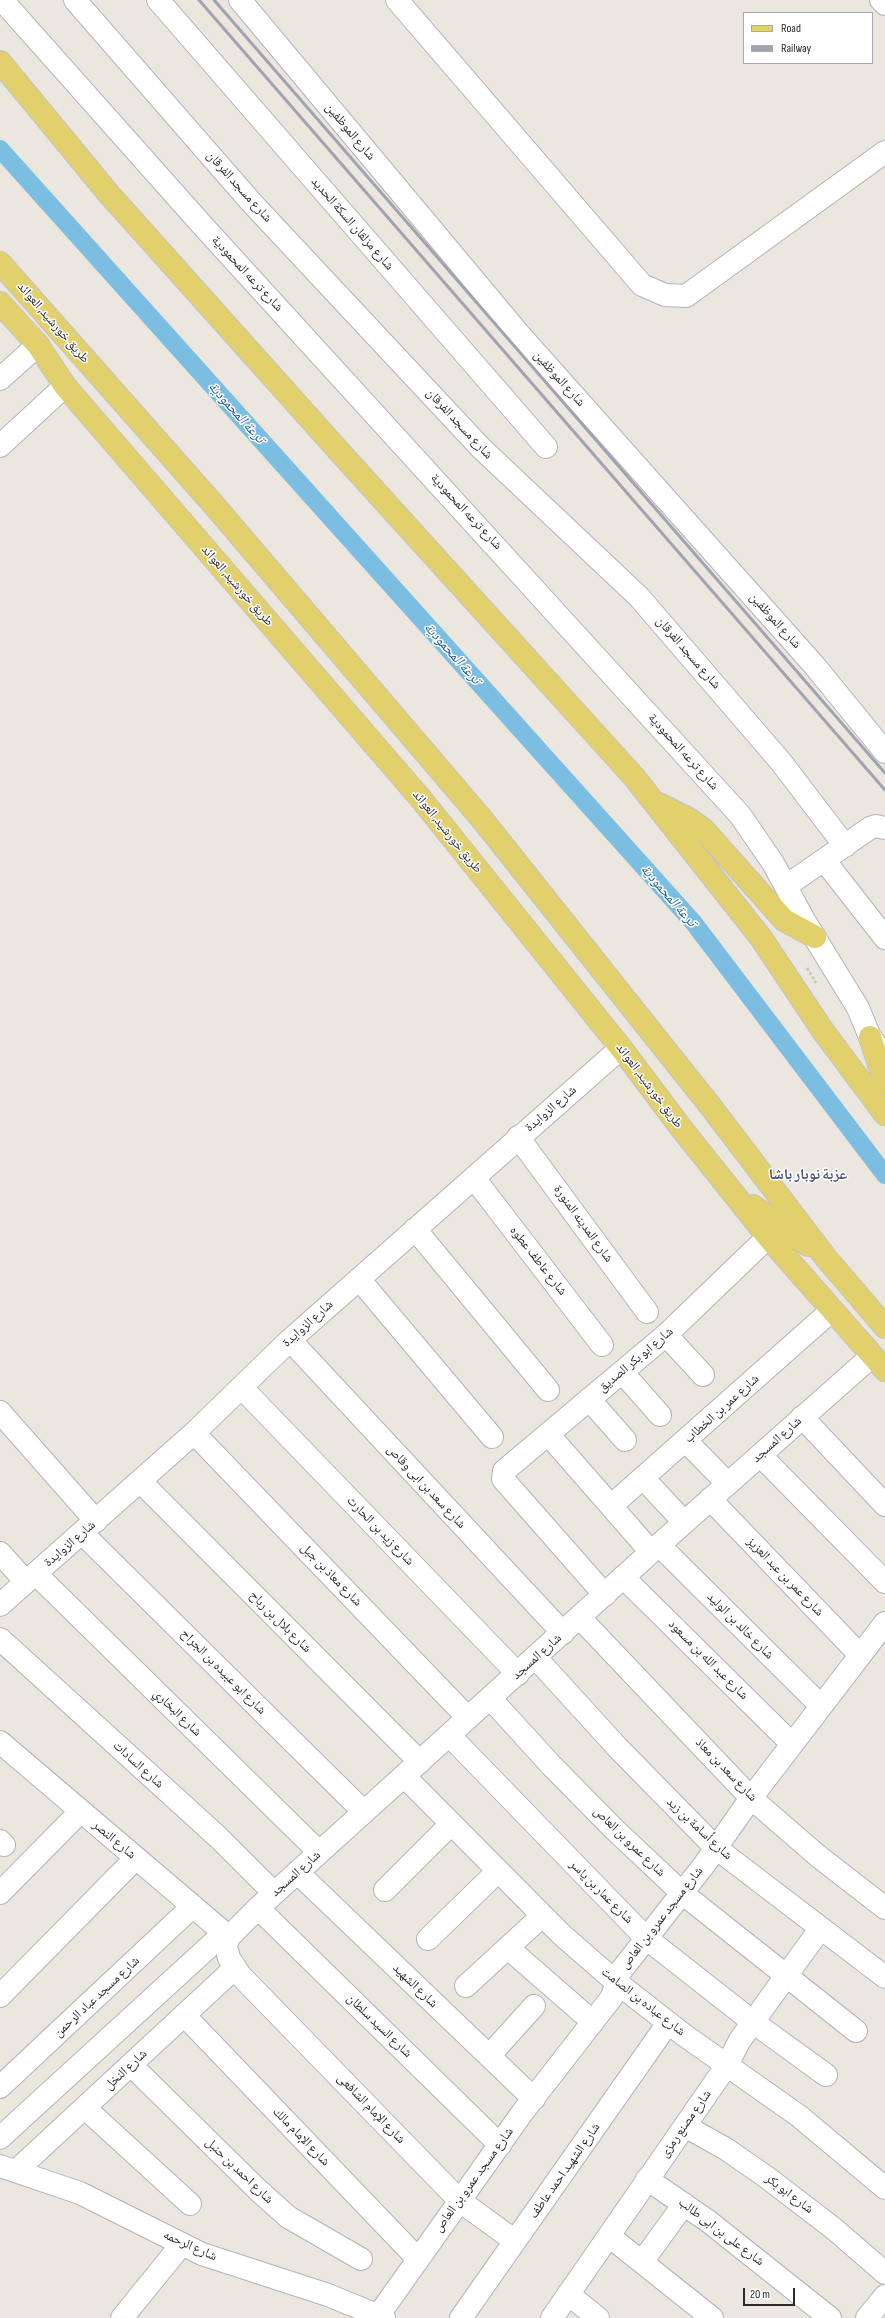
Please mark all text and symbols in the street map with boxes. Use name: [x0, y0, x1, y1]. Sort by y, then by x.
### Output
legend: [743, 12, 873, 64]
text: Road: [781, 21, 801, 36]
text: Railway: [781, 41, 811, 56]
street label: شارع الموظفين: [322, 100, 378, 164]
street label: شارع مسجد الفرقان: [203, 148, 275, 226]
street label: شارع مزلقان السكة الحديد: [307, 174, 397, 274]
street label: شارع ترعه المحمودية: [208, 233, 286, 315]
street label: طريق خورشيد, العوائد: [14, 279, 92, 367]
street label: شارع الموظفين: [530, 348, 588, 410]
water label: ترعة المحمودية: [204, 379, 268, 447]
street label: شارع مسجد الفرقان: [422, 386, 496, 462]
street label: شارع ترعه المحمودية: [427, 471, 505, 553]
street label: طريق خورشيد, العوائد: [198, 542, 276, 630]
street label: شارع الموظفين: [746, 590, 804, 652]
street label: شارع مسجد الفرقان: [652, 614, 724, 692]
water label: ترعة المحمودية: [420, 620, 484, 688]
street label: شارع ترعه المحمودية: [644, 710, 722, 794]
street label: طريق خورشيد, العوائد: [409, 787, 485, 877]
water label: ترعة المحمودية: [636, 862, 700, 930]
street label: طريق خورشيد, العوائد: [612, 1041, 686, 1131]
street label: شارع الزوايدة: [522, 1082, 580, 1136]
district label: عزبة نوبار باشا: [769, 1166, 847, 1184]
street label: شارع المدينه المنورة: [550, 1182, 616, 1266]
street label: شارع عاطف عطوه: [506, 1223, 570, 1299]
street label: شارع الزوايدة: [279, 1297, 337, 1351]
street label: شارع ابو بكر الصديق: [595, 1324, 677, 1396]
street label: شارع عمر بن الخطاب: [681, 1371, 763, 1447]
street label: شارع المسجد: [749, 1414, 805, 1466]
street label: شارع سعد بن ابى وقاص: [383, 1442, 469, 1532]
street label: شارع زيد بن الحارث: [343, 1493, 417, 1569]
street label: شارع الزوايدة: [41, 1517, 99, 1571]
street label: شارع عمر بن عبد العزيز: [743, 1534, 827, 1620]
street label: شارع معاذ بن جبل: [297, 1540, 365, 1610]
street label: شارع بلال بن رباح: [246, 1588, 314, 1656]
street label: شارع خالد بن الوليد: [703, 1589, 777, 1663]
street label: شارع عبد الله بن مسعود: [665, 1617, 751, 1703]
street label: شارع ابو عبيده بن الجراح: [177, 1626, 269, 1718]
street label: شارع المسجد: [509, 1631, 565, 1683]
street label: شارع البخاري: [149, 1686, 205, 1740]
street label: شارع سعد بن معاذ: [692, 1735, 760, 1805]
street label: شارع السادات: [109, 1738, 167, 1792]
street label: شارع أسامة بن زيد: [663, 1794, 735, 1864]
street label: شارع عمرو بن العاص: [590, 1804, 668, 1880]
street label: شارع النصر: [89, 1817, 139, 1863]
street label: شارع المسجد: [268, 1848, 324, 1900]
street label: شارع عمار بن ياسر: [566, 1857, 636, 1927]
street label: شارع مسجد عمرو بن العاص: [617, 1864, 707, 1972]
street label: شارع مسجد عباد الرحمن: [51, 1953, 143, 2041]
street label: شارع الشهيد: [389, 1961, 441, 2011]
street label: شارع عباده بن الصامت: [598, 1964, 688, 2040]
street label: شارع السيد سلطان: [343, 1991, 415, 2061]
street label: شارع النخل: [101, 2046, 151, 2094]
street label: شارع الإمام الشافعى: [334, 2071, 408, 2147]
street label: شارع مصنع رمزى: [657, 2087, 715, 2161]
street label: شارع الإمام مالك: [269, 2104, 333, 2170]
street label: شارع الشهيد احمد عاطف: [526, 2120, 604, 2222]
street label: شارع مسجد عمرو بن العاص: [431, 2125, 517, 2235]
street label: شارع احمد بن حنبل: [202, 2135, 276, 2207]
street label: شارع ابو بكر: [762, 2171, 816, 2217]
street label: شارع على بن ابى طالب: [675, 2195, 767, 2269]
street label: شارع الرحمه: [161, 2227, 219, 2265]
scale bar: [745, 2280, 797, 2306]
text: 20 m: [750, 2287, 770, 2302]

